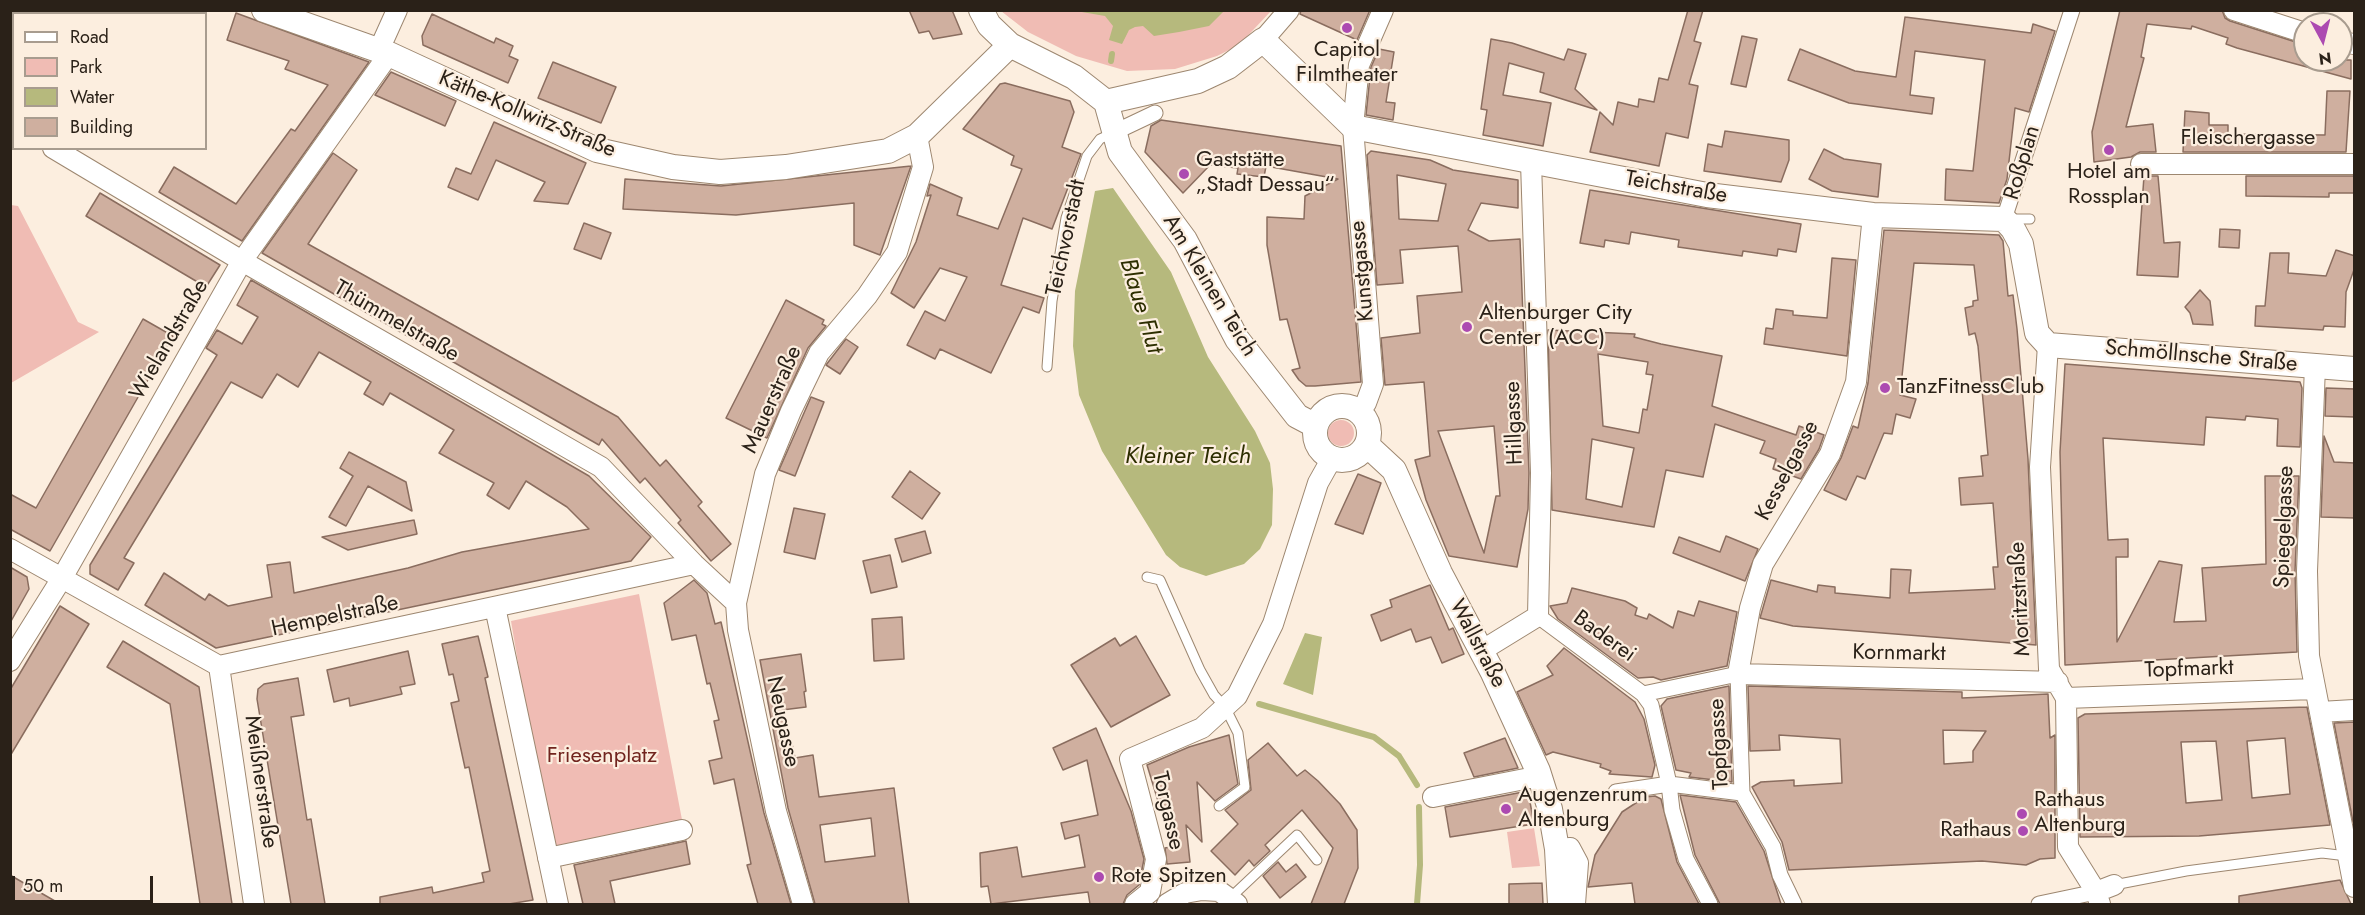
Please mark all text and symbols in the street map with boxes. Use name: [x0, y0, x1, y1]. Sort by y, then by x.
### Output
legend: [12, 12, 207, 150]
north arrow: [2293, 12, 2353, 72]
marker: Capitol Filmtheater: [1340, 21, 1354, 35]
text: Road: [70, 24, 109, 50]
place label: Capitol Filmtheater: [1296, 38, 1398, 90]
text: N: [2317, 46, 2333, 71]
text: Park: [70, 54, 102, 80]
street label: Käthe-Kollwitz-Straße: [435, 66, 619, 164]
text: Water: [70, 84, 114, 110]
text: Building: [70, 114, 133, 140]
street label: Roßplan: [1999, 123, 2047, 203]
street label: Fleischergasse: [2181, 126, 2315, 152]
marker: Hotel am Rossplan: [2102, 143, 2116, 157]
place label: Gaststätte „Stadt Dessau“: [1196, 148, 1335, 200]
place label: Hotel am Rossplan: [2067, 160, 2151, 212]
street label: Teichstraße: [1623, 166, 1729, 210]
marker: Gaststätte „Stadt Dessau“: [1177, 167, 1191, 181]
street label: Teichvorstadt: [1042, 177, 1092, 299]
street label: Am Kleinen Teich: [1156, 210, 1262, 362]
street label: Kunstgasse: [1345, 219, 1381, 323]
water label: Blaue Flut: [1112, 255, 1168, 357]
street label: Wielandstraße: [125, 275, 215, 405]
street label: Thümmelstraße: [329, 276, 463, 368]
place label: Altenburger City Center (ACC): [1479, 301, 1632, 352]
marker: Altenburger City Center (ACC): [1460, 320, 1474, 334]
street label: Schmöllnsche Straße: [2104, 335, 2298, 379]
street label: Mauerstraße: [738, 342, 808, 458]
place label: TanzFitnessClub: [1897, 375, 2044, 401]
street label: Hillgasse: [1500, 381, 1530, 465]
marker: TanzFitnessClub: [1878, 381, 1892, 395]
street label: Kesselgasse: [1751, 417, 1825, 525]
water label: Kleiner Teich: [1125, 443, 1251, 471]
street label: Spiegelgasse: [2270, 465, 2300, 589]
street label: Moritzstraße: [2005, 541, 2037, 657]
street label: Hempelstraße: [269, 591, 401, 643]
street label: Wallstraße: [1443, 595, 1511, 693]
street label: Baderei: [1568, 605, 1640, 669]
street label: Kornmarkt: [1852, 640, 1946, 668]
street label: Topfmarkt: [2144, 655, 2234, 685]
street label: Neugasse: [760, 674, 804, 770]
street label: Topfgasse: [1704, 698, 1736, 790]
street label: Meißnerstraße: [238, 714, 282, 850]
park label: Friesenplatz: [547, 744, 657, 770]
street label: Torgasse: [1145, 769, 1189, 853]
place label: Augenzenrum Altenburg: [1518, 783, 1648, 834]
place label: Rathaus Altenburg: [2034, 788, 2126, 840]
marker: Augenzenrum Altenburg: [1499, 802, 1513, 816]
marker: Rathaus Altenburg: [2015, 807, 2029, 821]
place label: Rathaus: [1940, 818, 2011, 844]
marker: Rathaus: [2016, 824, 2030, 838]
scale bar: [15, 864, 156, 902]
place label: Rote Spitzen: [1111, 864, 1227, 890]
marker: Rote Spitzen: [1092, 870, 1106, 884]
text: 50 m: [23, 873, 63, 899]

